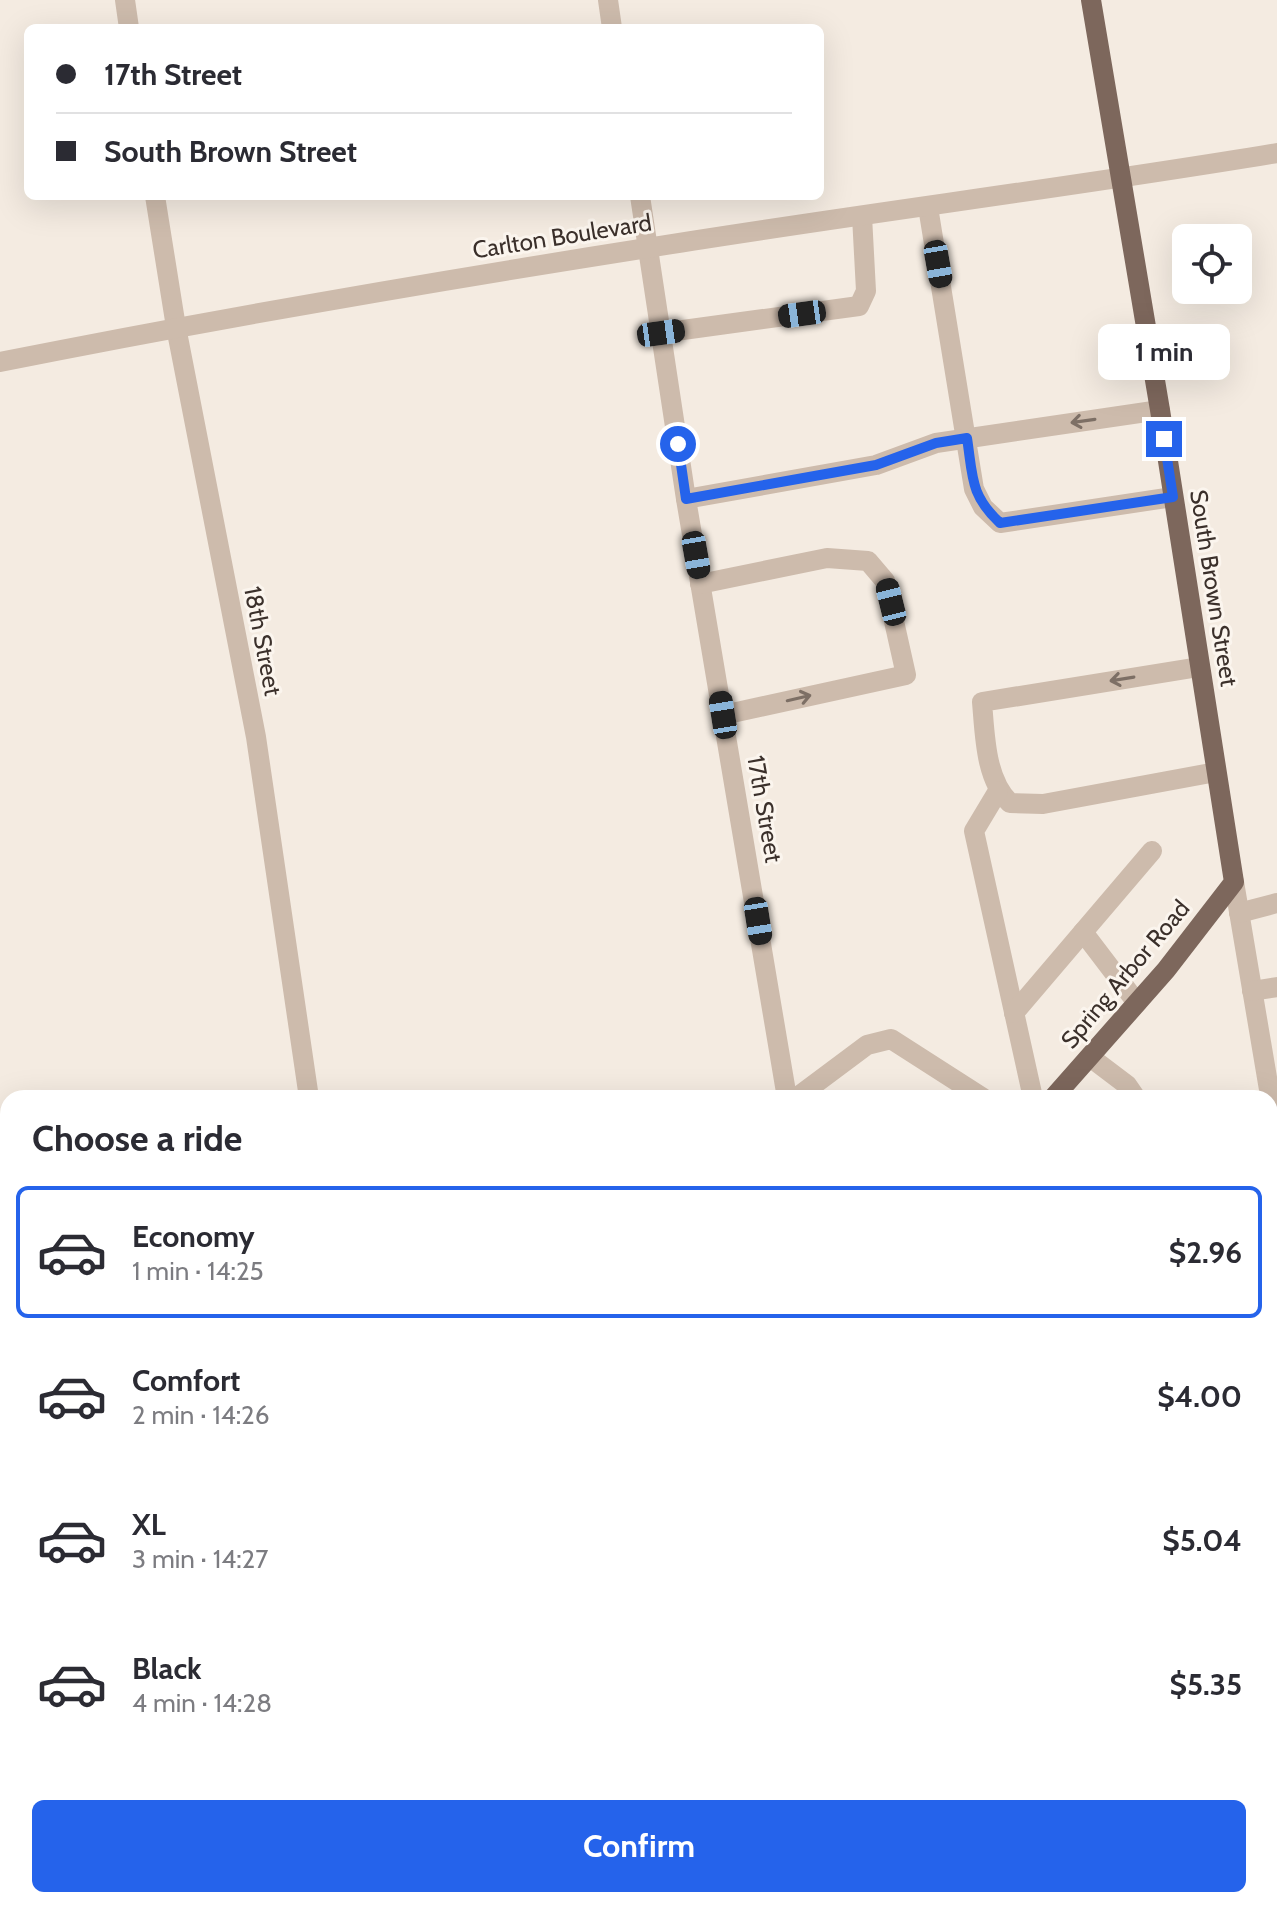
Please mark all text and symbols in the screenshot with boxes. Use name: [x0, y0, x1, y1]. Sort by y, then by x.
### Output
text: 17th Street: [104, 56, 242, 93]
text: South Brown Street: [104, 133, 357, 170]
street label: Carlton Boulevard: [470, 208, 654, 264]
map controls: [1172, 224, 1252, 304]
button: locate: [1172, 224, 1252, 304]
car: [922, 238, 954, 290]
car: [777, 299, 827, 329]
car: [636, 318, 686, 348]
callout: 1 min: [1098, 323, 1230, 379]
text: 1 min: [1135, 336, 1193, 368]
one-way arrow: [1070, 414, 1096, 429]
route end: [1146, 421, 1182, 457]
route start: [660, 426, 696, 462]
street label: South Brown Street: [1184, 488, 1244, 688]
car: [680, 529, 712, 581]
car: [874, 576, 908, 628]
street label: 18th Street: [238, 584, 288, 698]
one-way arrow: [1110, 673, 1135, 688]
car: [707, 689, 739, 741]
one-way arrow: [786, 690, 811, 705]
street label: 17th Street: [741, 753, 789, 865]
street label: Spring Arbor Road: [1055, 894, 1195, 1054]
car: [742, 895, 774, 947]
text: Choose a ride: [32, 1116, 242, 1160]
icon: car: [36, 1216, 108, 1288]
text: Economy: [132, 1218, 255, 1255]
text: $2.96: [1169, 1234, 1242, 1271]
text: 1 min · 14:25: [132, 1255, 264, 1287]
icon: car: [36, 1360, 108, 1432]
text: Comfort: [132, 1362, 240, 1399]
text: $4.00: [1157, 1378, 1242, 1415]
text: 2 min · 14:26: [132, 1399, 270, 1431]
icon: car: [36, 1504, 108, 1576]
text: XL: [132, 1506, 166, 1543]
text: $5.04: [1162, 1522, 1242, 1559]
text: 3 min · 14:27: [132, 1543, 268, 1575]
icon: car: [36, 1648, 108, 1720]
text: Black: [132, 1650, 202, 1687]
text: $5.35: [1170, 1666, 1242, 1703]
text: 4 min · 14:28: [132, 1687, 272, 1719]
button: Confirm: [32, 1800, 1246, 1892]

